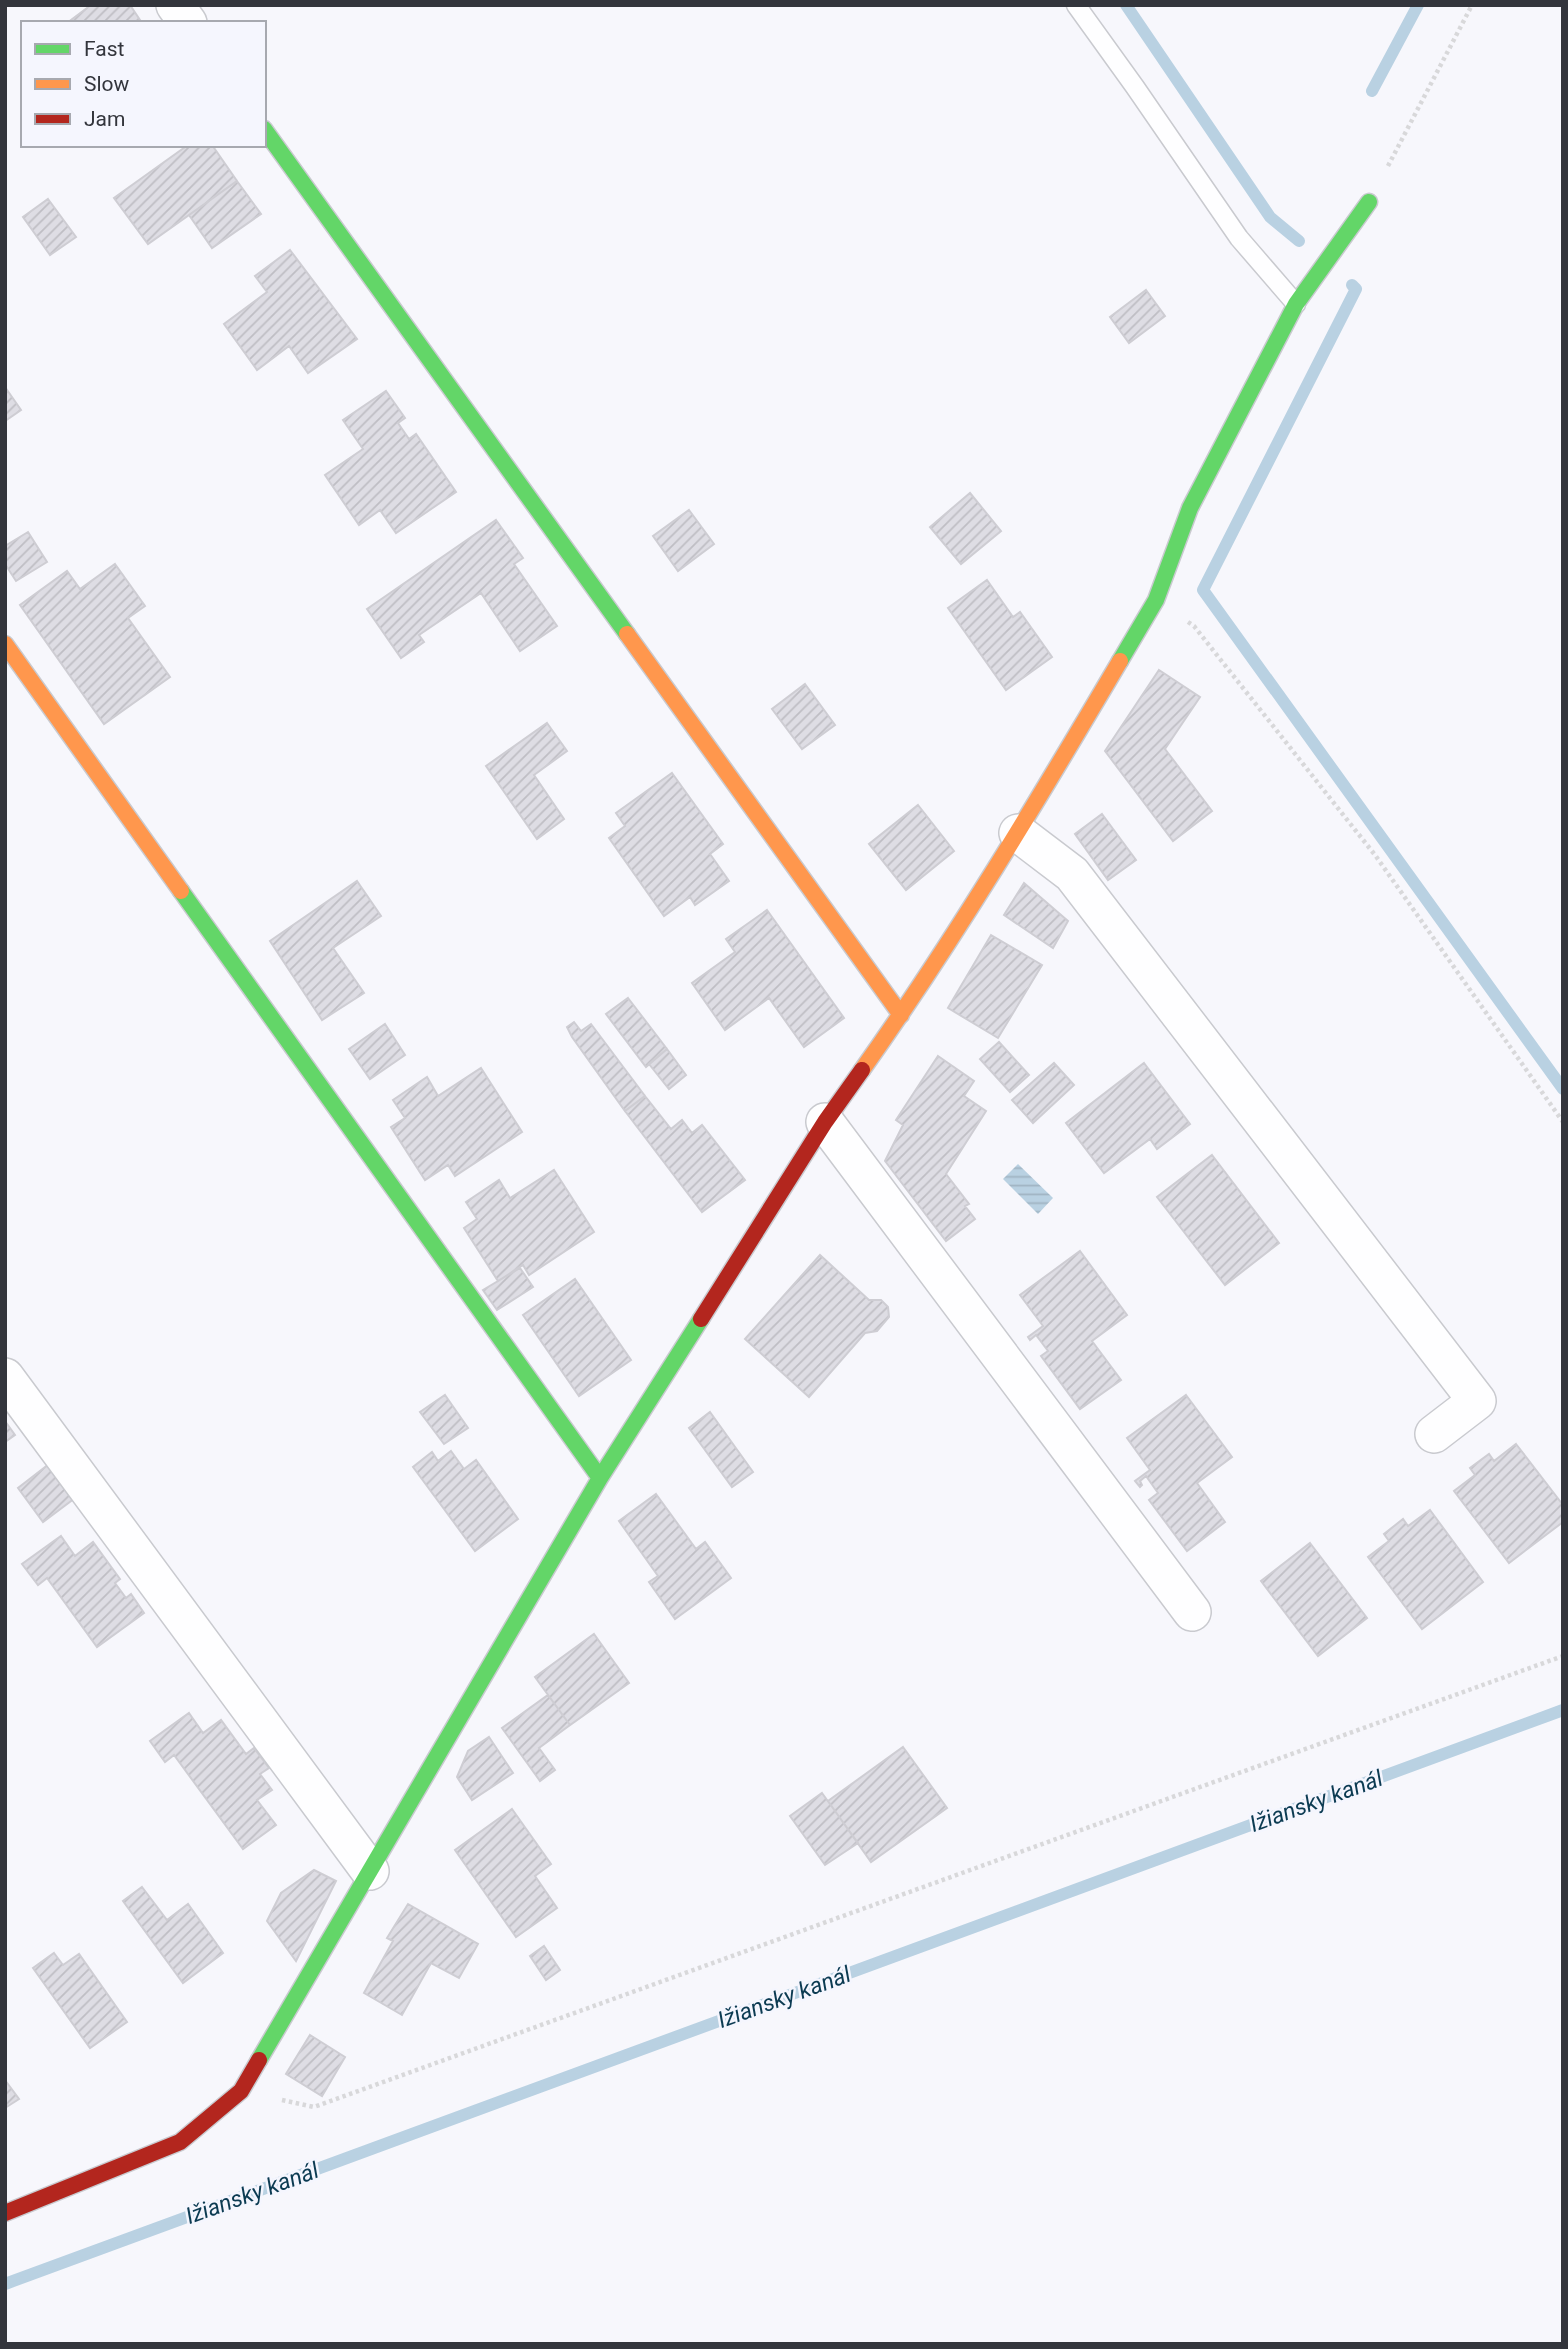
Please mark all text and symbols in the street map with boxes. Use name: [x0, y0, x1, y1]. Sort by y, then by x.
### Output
legend: [21, 21, 266, 147]
text: Fast: [84, 37, 125, 61]
text: Slow: [84, 72, 130, 96]
text: Jam: [84, 107, 125, 131]
water label: Ižiansky kanál: [1246, 1765, 1387, 1838]
water label: Ižiansky kanál: [714, 1961, 855, 2034]
water label: Ižiansky kanál: [182, 2157, 323, 2230]

